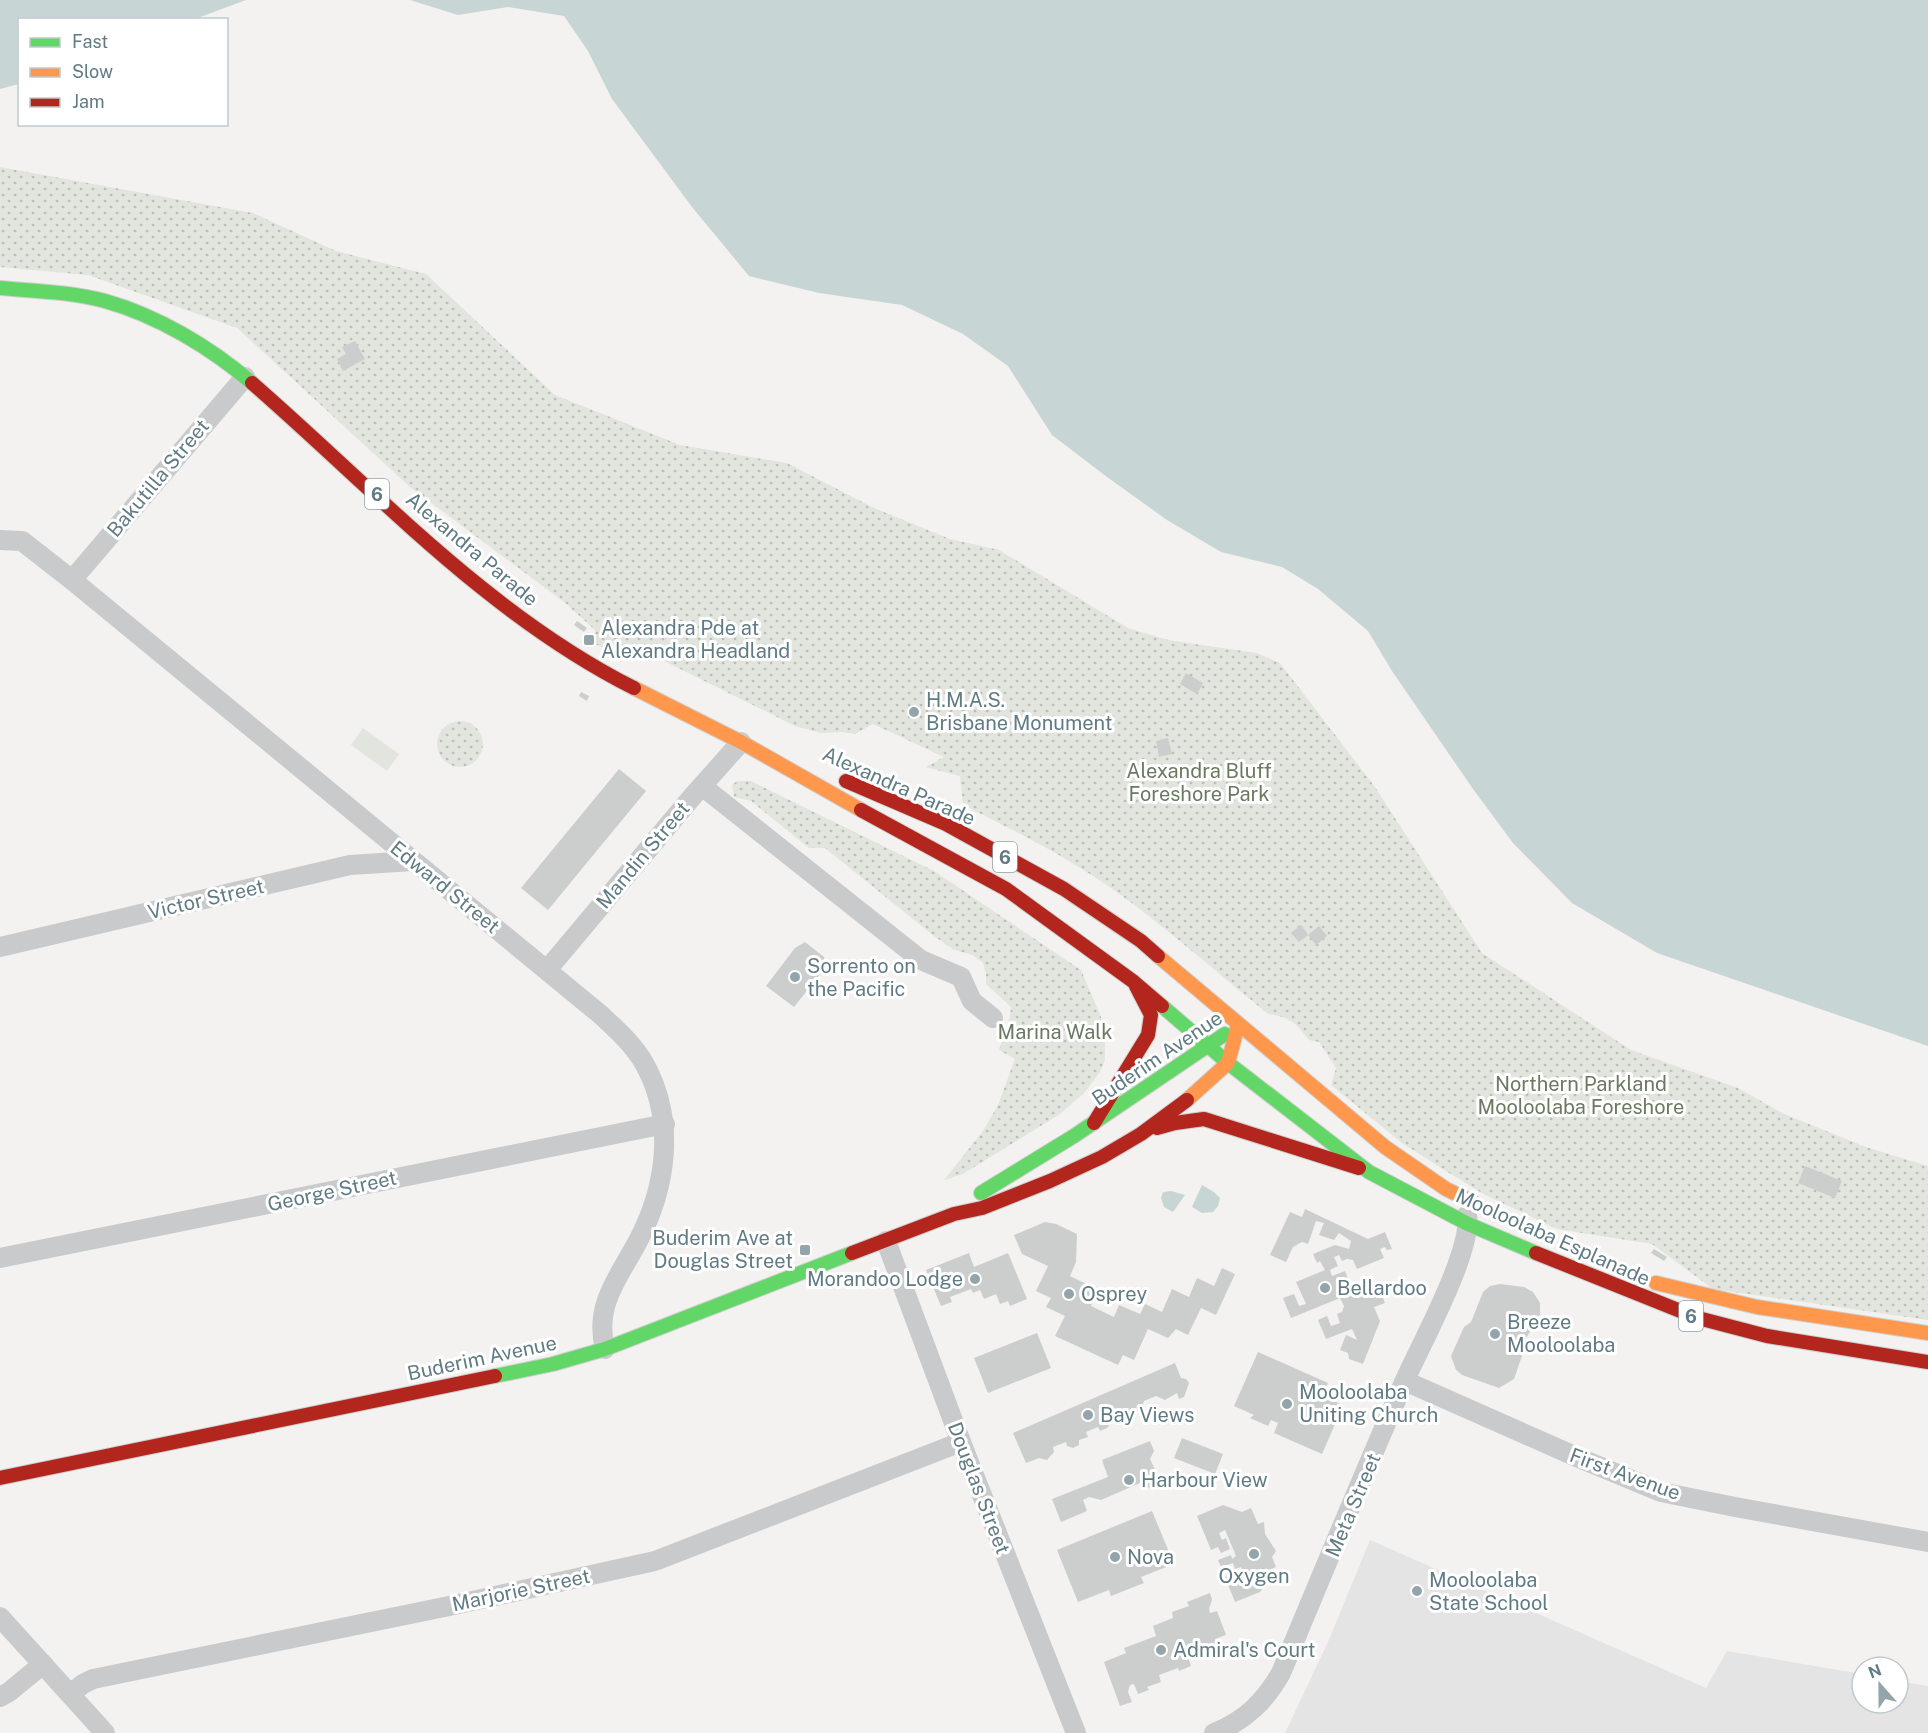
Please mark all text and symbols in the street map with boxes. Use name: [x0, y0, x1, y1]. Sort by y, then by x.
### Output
legend: [18, 18, 228, 126]
text: Fast: [72, 31, 108, 52]
text: Slow: [72, 61, 113, 82]
text: Jam: [72, 91, 105, 112]
street label: Bakutilla Street: [102, 414, 214, 542]
road number: 6: [365, 479, 389, 509]
street label: Alexandra Parade: [401, 487, 543, 611]
place label: Alexandra Pde at Alexandra Headland: [601, 616, 790, 663]
marker: Alexandra Pde at Alexandra Headland: [582, 633, 596, 647]
place label: H.M.A.S. Brisbane Monument: [926, 688, 1112, 735]
marker: H.M.A.S. Brisbane Monument: [907, 705, 921, 719]
street label: Alexandra Parade: [819, 742, 979, 830]
park label: Alexandra Bluff Foreshore Park: [1126, 759, 1272, 806]
street label: Mandin Street: [591, 797, 695, 913]
street label: Edward Street: [386, 836, 504, 938]
road number: 6: [993, 842, 1017, 872]
street label: Victor Street: [145, 874, 267, 924]
place label: Sorrento on the Pacific: [807, 954, 916, 1001]
marker: Sorrento on the Pacific: [788, 970, 802, 984]
street label: Buderim Avenue: [1087, 1006, 1227, 1110]
park label: Marina Walk: [997, 1020, 1113, 1044]
park label: Northern Parkland Mooloolaba Foreshore: [1478, 1072, 1684, 1119]
street label: George Street: [265, 1166, 399, 1216]
street label: Mooloolaba Esplanade: [1452, 1183, 1654, 1291]
place label: Buderim Ave at Douglas Street: [652, 1226, 793, 1273]
marker: Buderim Ave at Douglas Street: [798, 1243, 812, 1257]
place label: Morandoo Lodge: [807, 1267, 963, 1291]
marker: Morandoo Lodge: [968, 1272, 982, 1286]
place label: Bellardoo: [1337, 1276, 1427, 1300]
marker: Bellardoo: [1318, 1281, 1332, 1295]
place label: Osprey: [1081, 1282, 1147, 1306]
marker: Osprey: [1062, 1287, 1076, 1301]
road number: 6: [1679, 1301, 1703, 1331]
place label: Breeze Mooloolaba: [1507, 1310, 1615, 1357]
marker: Breeze Mooloolaba: [1488, 1327, 1502, 1341]
street label: Buderim Avenue: [405, 1330, 559, 1386]
place label: Mooloolaba Uniting Church: [1299, 1380, 1438, 1427]
marker: Mooloolaba Uniting Church: [1280, 1397, 1294, 1411]
place label: Bay Views: [1100, 1403, 1194, 1427]
marker: Bay Views: [1081, 1408, 1095, 1422]
street label: Douglas Street: [943, 1419, 1015, 1557]
street label: First Avenue: [1566, 1443, 1684, 1505]
street label: Meta Street: [1320, 1449, 1386, 1561]
place label: Harbour View: [1141, 1468, 1268, 1492]
marker: Harbour View: [1122, 1473, 1136, 1487]
place label: Nova: [1127, 1545, 1174, 1569]
marker: Oxygen: [1247, 1547, 1261, 1561]
marker: Nova: [1108, 1550, 1122, 1564]
street label: Marjorie Street: [450, 1564, 592, 1616]
place label: Oxygen: [1219, 1564, 1289, 1588]
place label: Mooloolaba State School: [1429, 1568, 1548, 1615]
marker: Mooloolaba State School: [1410, 1584, 1424, 1598]
place label: Admiral's Court: [1173, 1638, 1316, 1662]
marker: Admiral's Court: [1154, 1643, 1168, 1657]
north arrow: [1850, 1655, 1910, 1715]
text: N: [1866, 1660, 1884, 1683]

